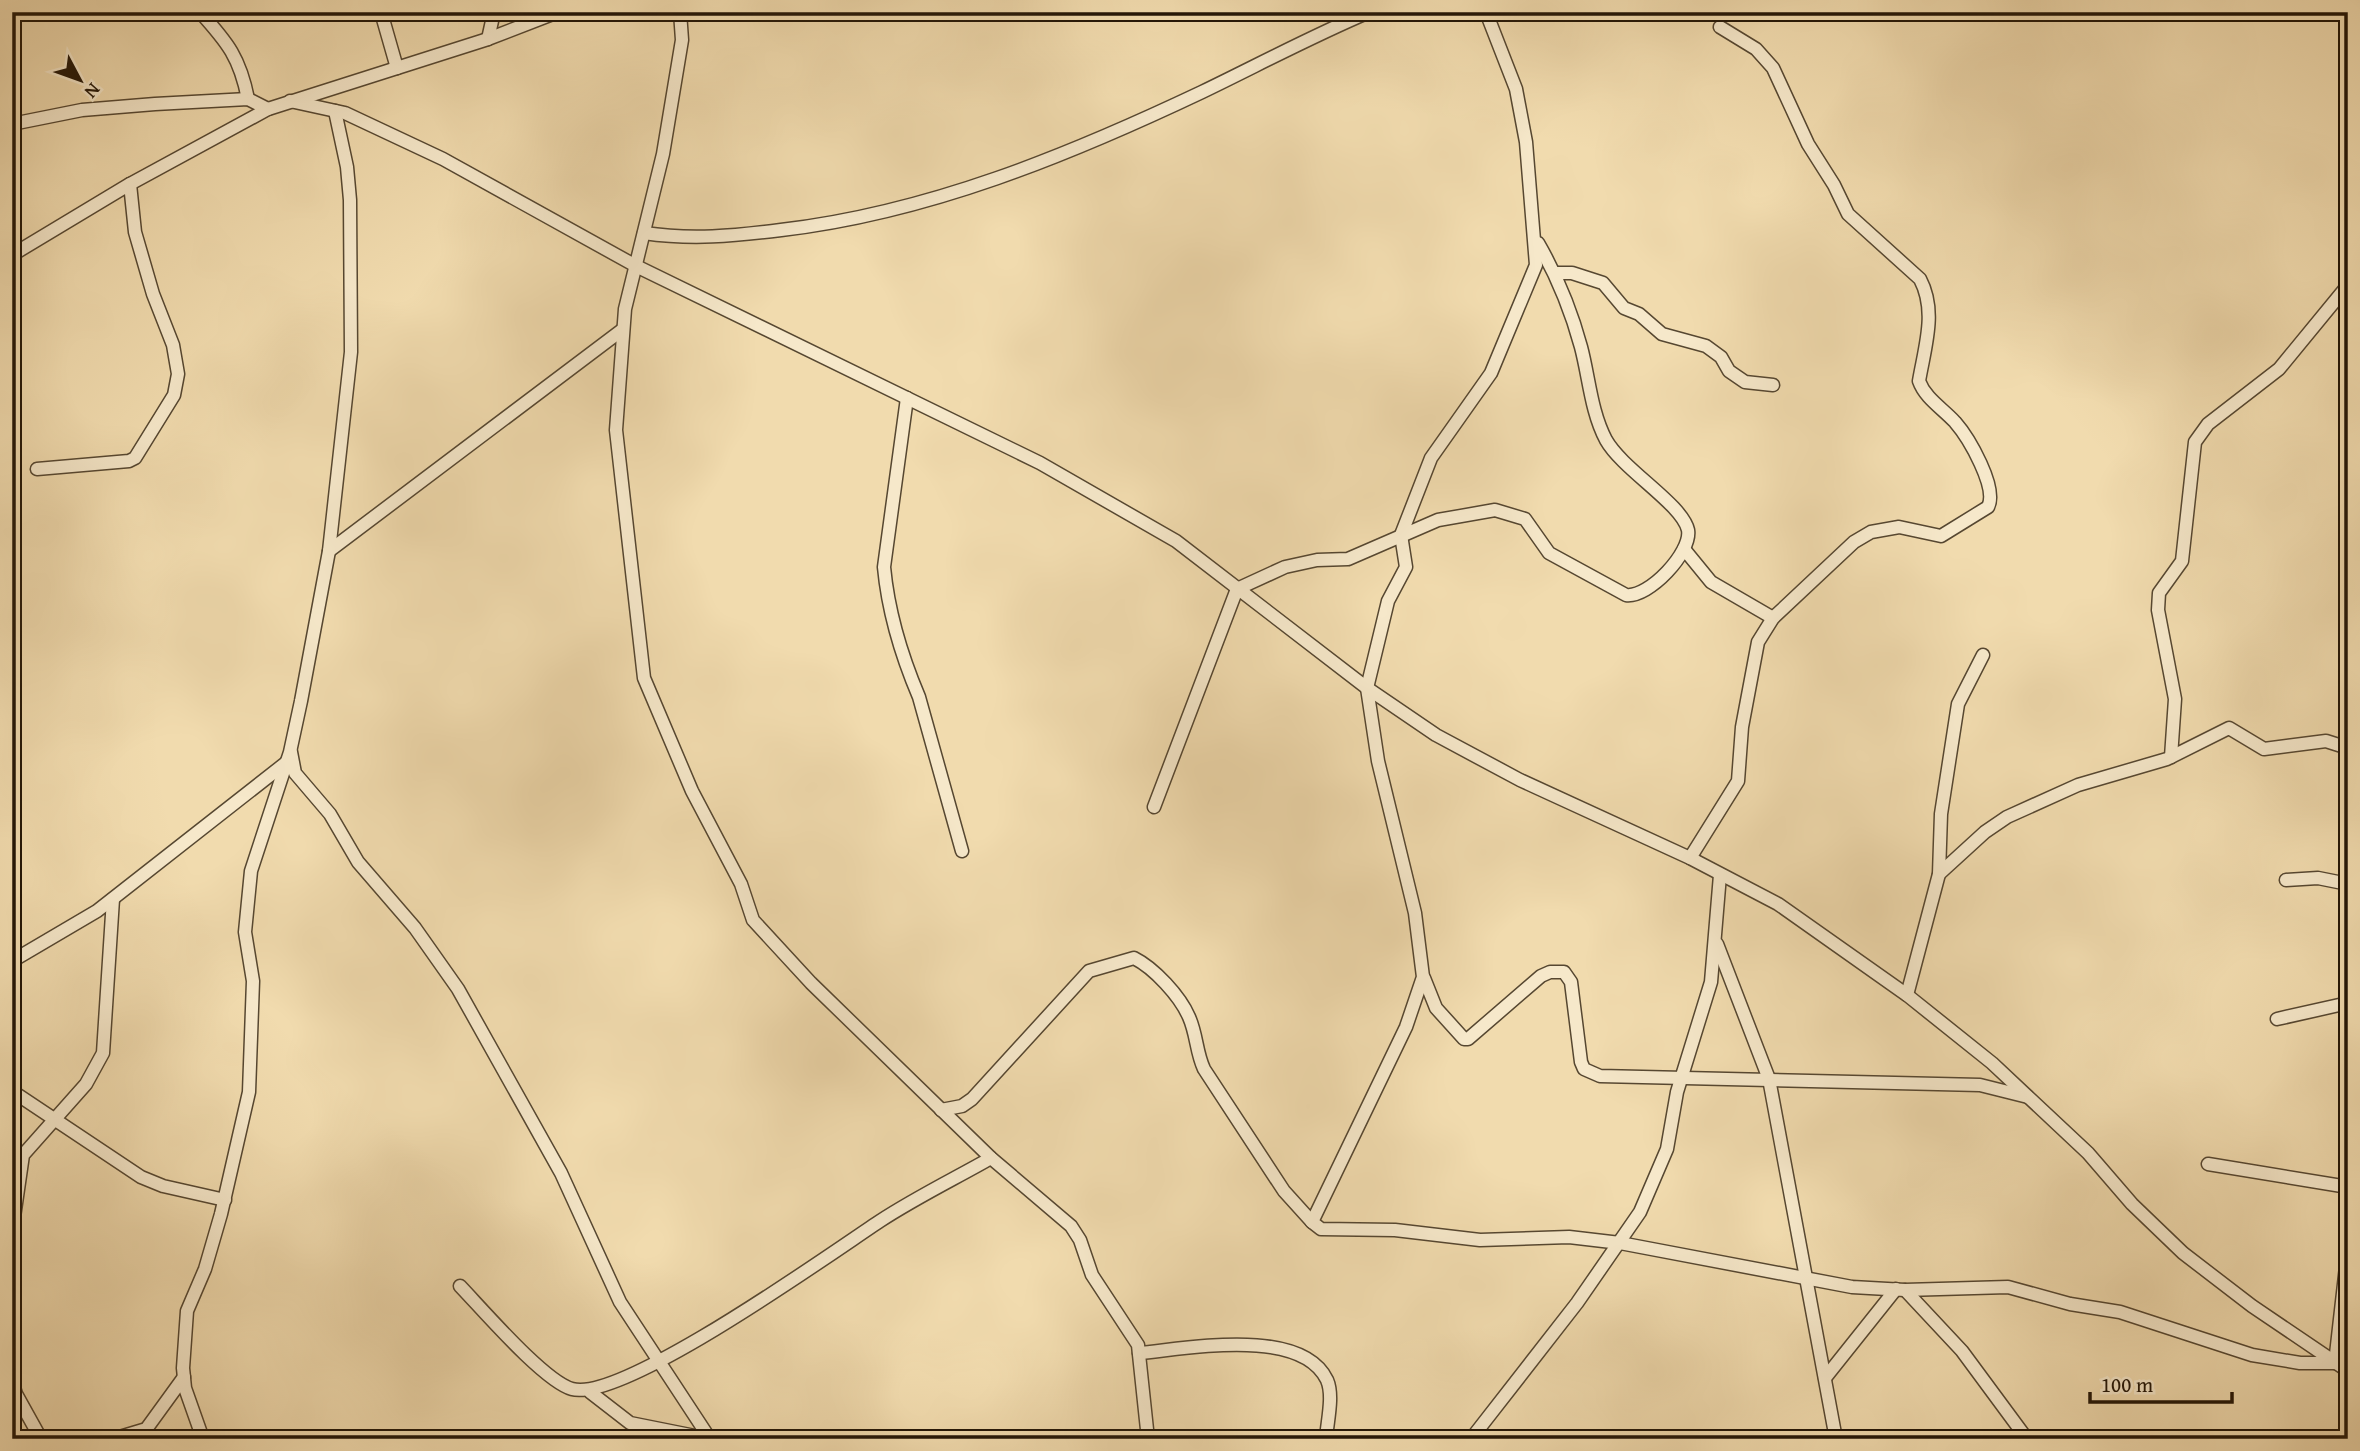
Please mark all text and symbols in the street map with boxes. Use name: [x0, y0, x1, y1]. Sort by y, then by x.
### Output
north arrow: [46, 46, 116, 116]
text: N: [78, 77, 108, 105]
scale bar: [2090, 1360, 2232, 1404]
text: 100 m: [2101, 1369, 2153, 1400]

